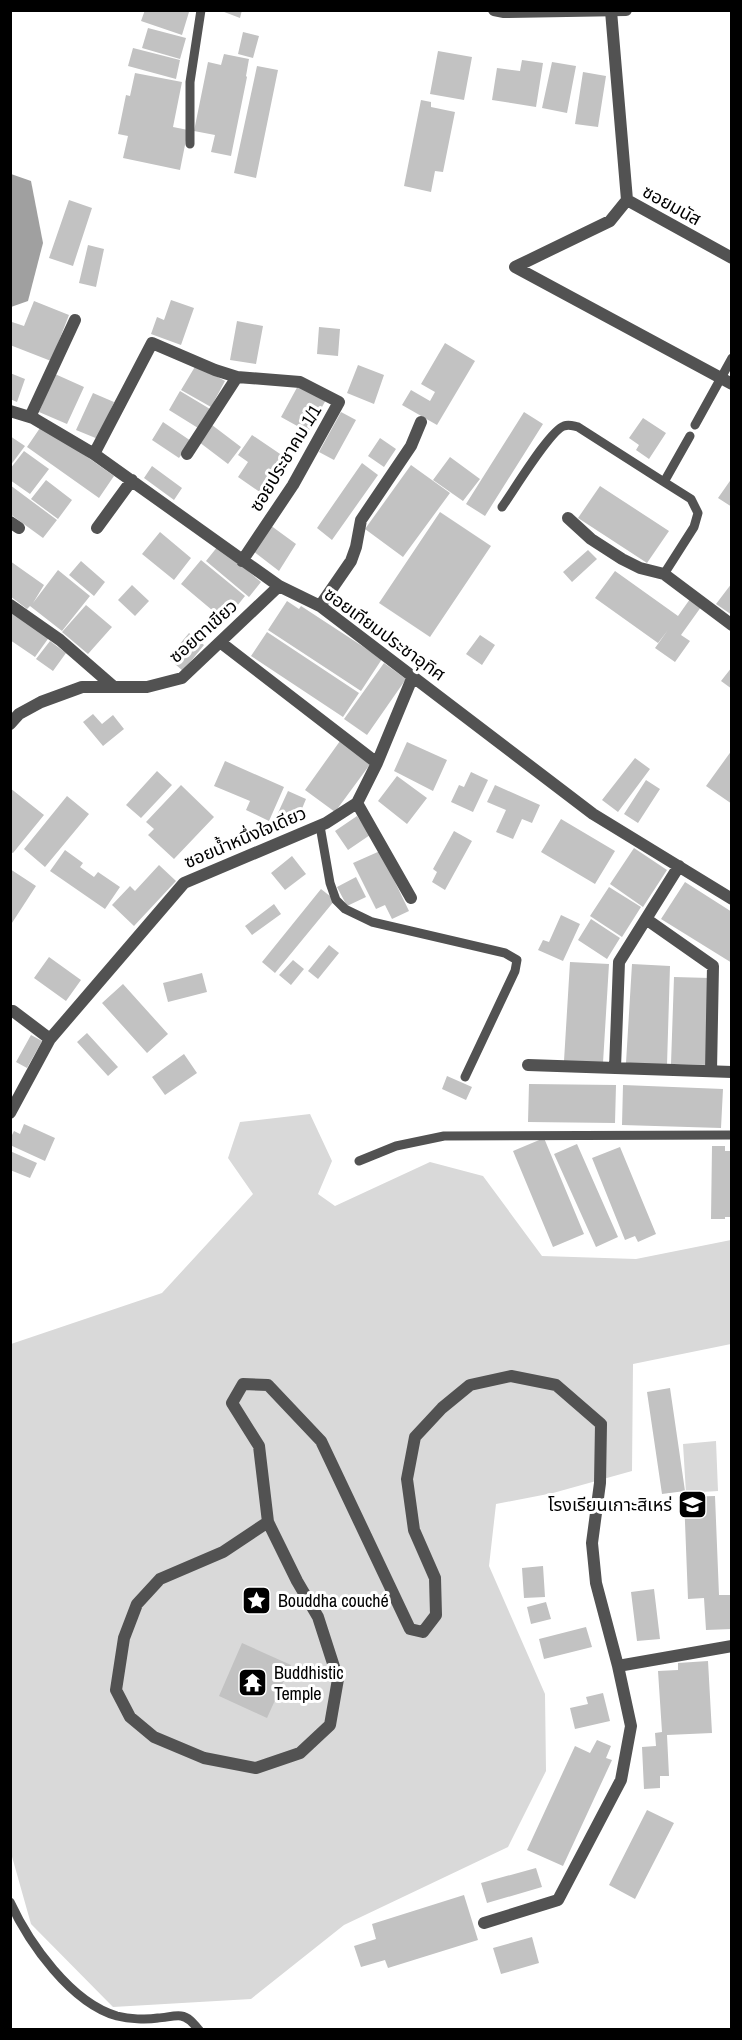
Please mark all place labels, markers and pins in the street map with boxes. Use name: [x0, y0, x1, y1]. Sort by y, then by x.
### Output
school or university icon: โรงเรียนเกาะสิเหร่: [677, 1488, 709, 1520]
place label: โรงเรียนเกาะสิเหร่: [548, 1492, 672, 1517]
place icon: Bouddha couché: [241, 1584, 273, 1616]
place label: Bouddha couché: [278, 1588, 389, 1613]
place label: Buddhistic Temple: [274, 1660, 344, 1706]
temple icon: Buddhistic Temple: [237, 1666, 269, 1698]

